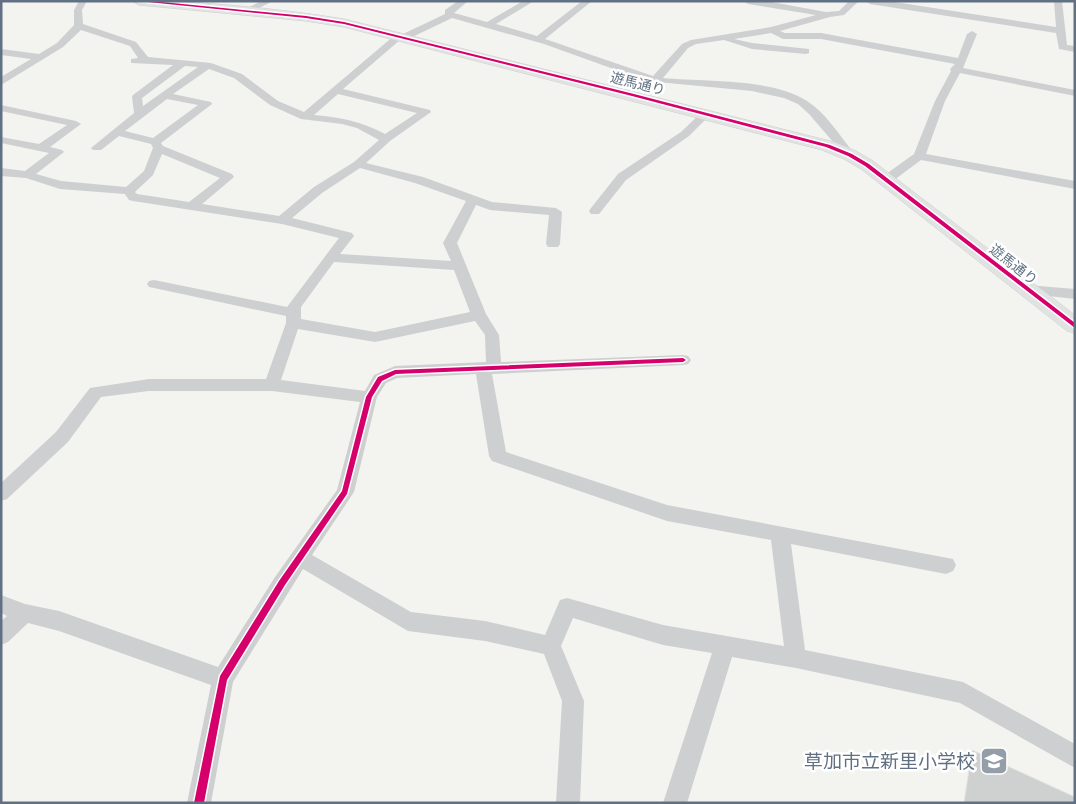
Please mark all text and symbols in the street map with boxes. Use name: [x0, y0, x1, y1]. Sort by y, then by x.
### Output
street label: 遊馬通り: [609, 67, 667, 99]
street label: 遊馬通り: [986, 239, 1042, 289]
school or university icon: 草加市立新里小学校: [979, 746, 1009, 776]
place label: 草加市立新里小学校: [804, 748, 975, 774]

